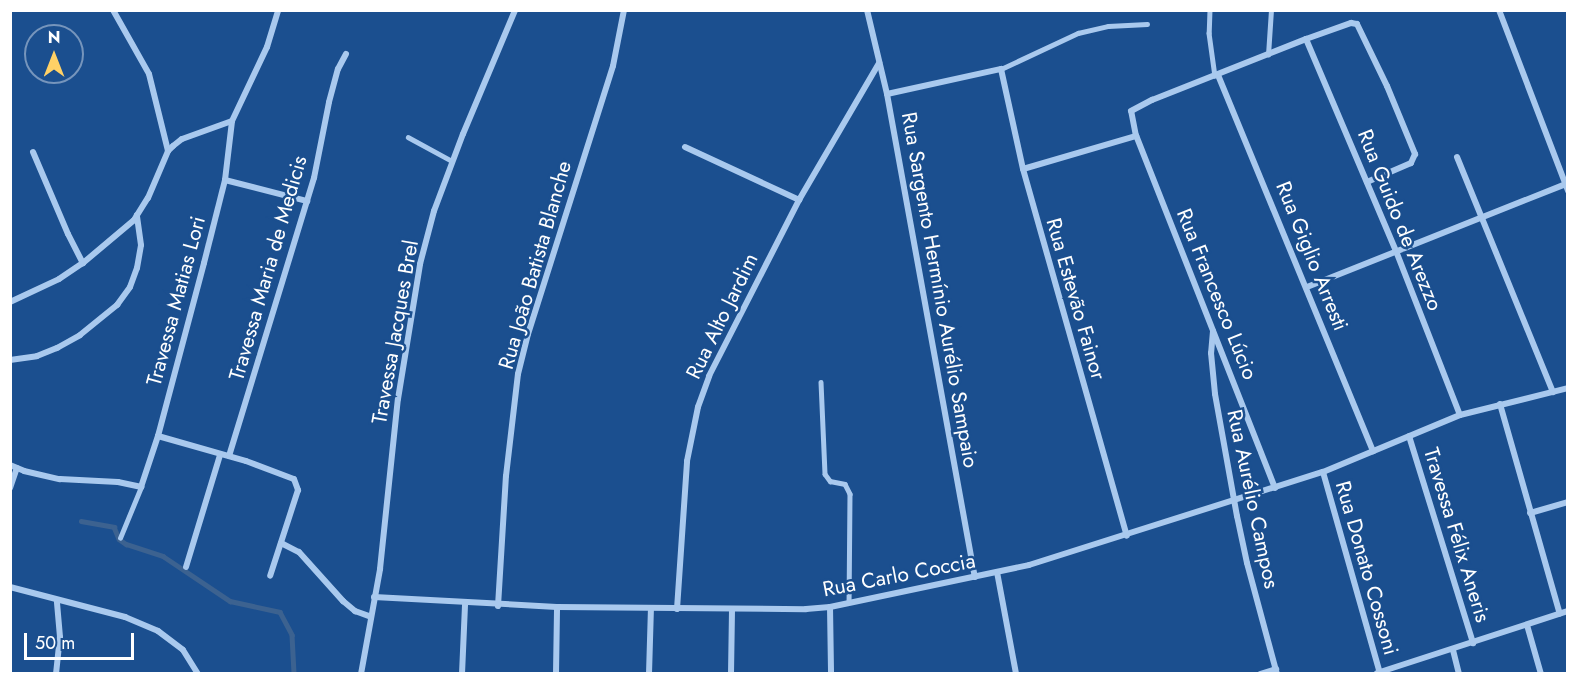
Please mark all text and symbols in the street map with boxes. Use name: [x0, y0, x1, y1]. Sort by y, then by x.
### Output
north arrow: [24, 24, 84, 84]
text: N: [48, 26, 60, 49]
street label: Rua Sargento Hermínio Aurélio Sampaio: [896, 110, 984, 470]
street label: Rua Guido de Arezzo: [1352, 126, 1448, 314]
street label: Travessa Maria de Medicis: [224, 153, 312, 383]
street label: Rua João Batista Blanche: [493, 158, 577, 372]
street label: Rua Giglio Arresti: [1271, 178, 1353, 334]
street label: Rua Francesco Lúcio: [1171, 205, 1263, 383]
street label: Travessa Matias Lori: [141, 214, 211, 388]
street label: Rua Estevão Fainor: [1041, 215, 1111, 383]
street label: Travessa Jacques Brel: [366, 238, 424, 426]
street label: Rua Alto Jardim: [681, 249, 763, 383]
street label: Rua Aurélio Campos: [1222, 407, 1284, 591]
street label: Travessa Félix Aneris: [1418, 445, 1496, 625]
street label: Rua Donato Cossoni: [1330, 478, 1404, 658]
street label: Rua Carlo Coccia: [821, 548, 977, 602]
scale bar: [27, 621, 136, 659]
text: 50 m: [35, 630, 75, 656]

